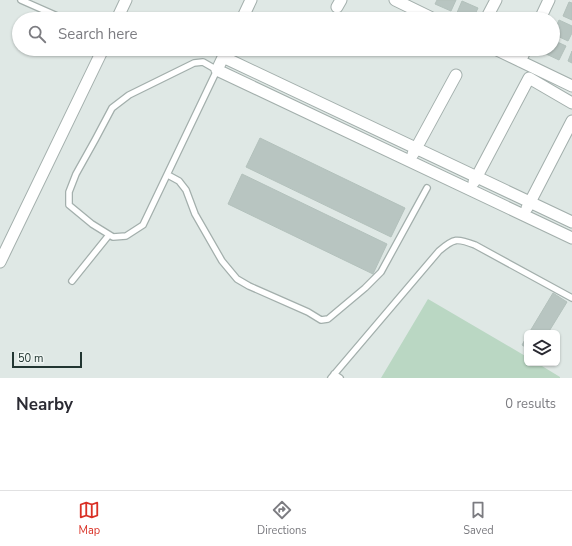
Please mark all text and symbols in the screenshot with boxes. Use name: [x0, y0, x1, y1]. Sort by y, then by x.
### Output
search box: [12, 12, 560, 56]
icon: search: [26, 23, 48, 45]
text: Search here: [58, 24, 138, 44]
map controls: [524, 330, 560, 366]
button: layers: [524, 330, 560, 366]
scale bar: [12, 350, 82, 369]
text: 50 m: [18, 351, 43, 366]
text: Nearby: [16, 393, 73, 416]
text: 0 results: [505, 395, 556, 413]
tab: Map: [78, 499, 100, 538]
tab: Directions: [257, 499, 307, 538]
tab: Saved: [463, 499, 494, 538]

